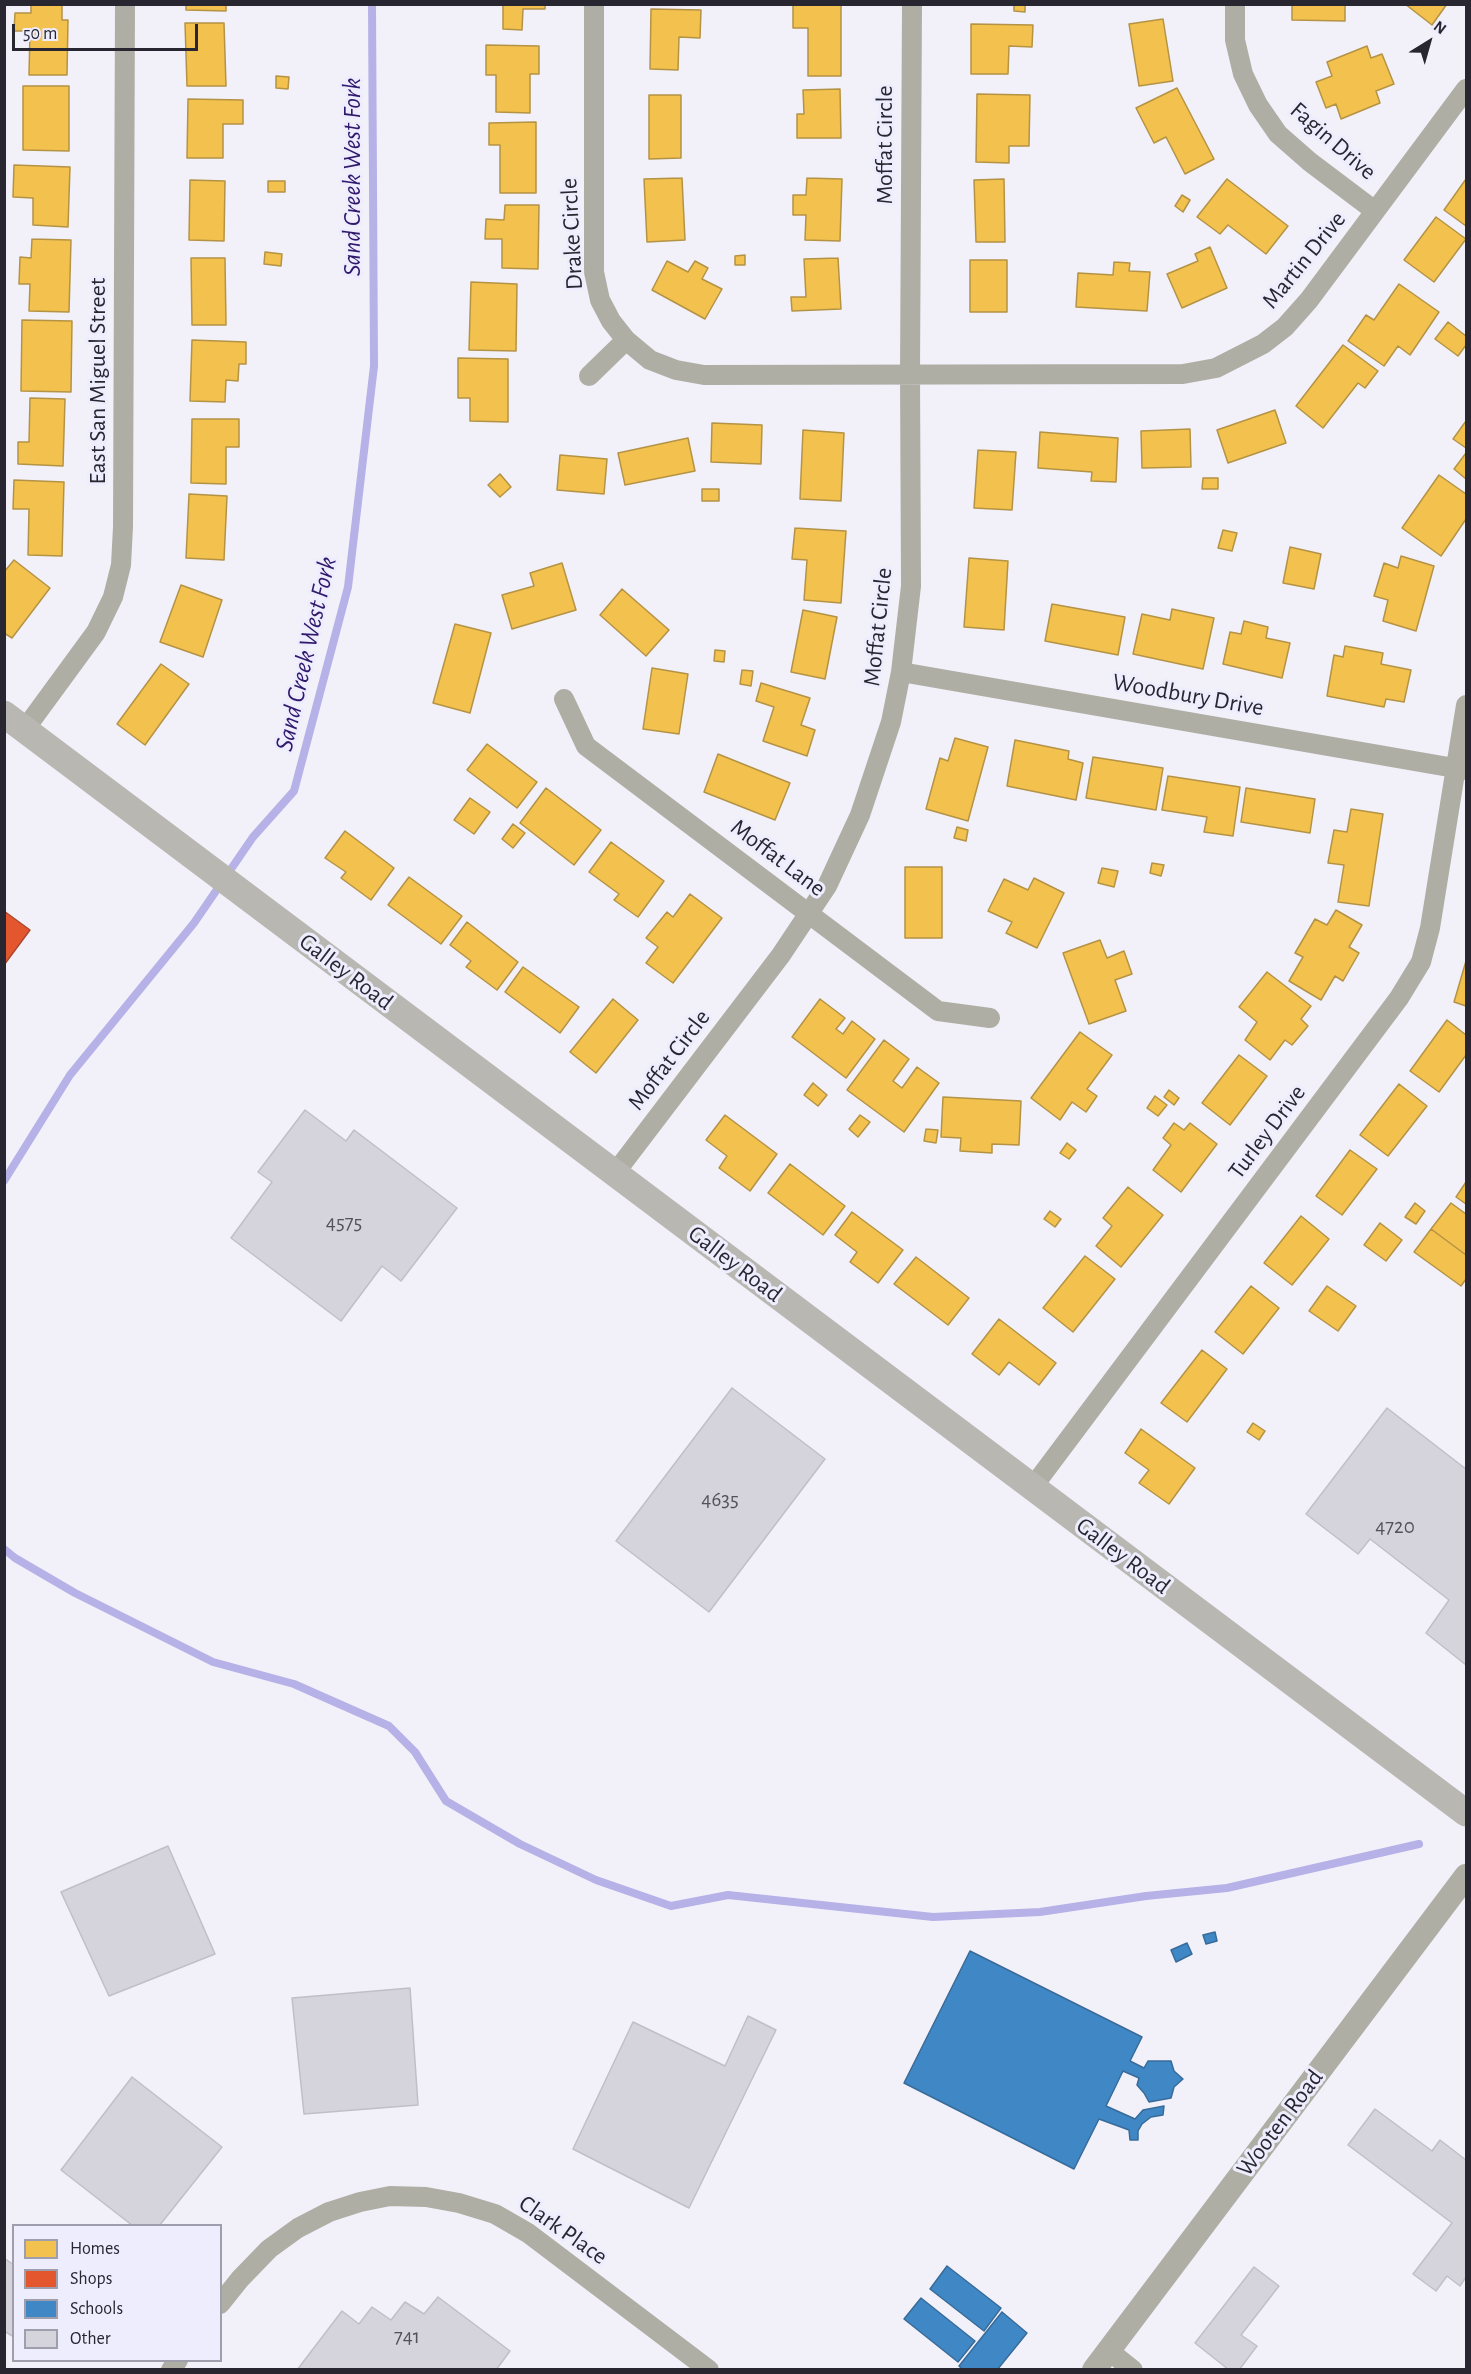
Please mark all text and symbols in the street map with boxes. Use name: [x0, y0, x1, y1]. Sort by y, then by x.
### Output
scale bar: [15, 12, 201, 50]
north arrow: [1399, 12, 1459, 72]
text: N: [1431, 18, 1449, 37]
text: 50 m: [23, 25, 57, 43]
water label: Sand Creek West Fork: [336, 78, 368, 276]
street label: Moffat Circle: [871, 86, 899, 204]
street label: Fagin Drive: [1284, 96, 1382, 186]
street label: Drake Circle: [555, 177, 589, 291]
street label: Martin Drive: [1256, 205, 1352, 315]
street label: East San Miguel Street: [84, 278, 112, 484]
water label: Sand Creek West Fork: [268, 554, 344, 754]
street label: Moffat Circle: [857, 566, 899, 688]
street label: Woodbury Drive: [1110, 668, 1266, 722]
street label: Moffat Lane: [725, 813, 831, 903]
street label: Galley Road: [293, 927, 399, 1017]
street label: Moffat Circle: [622, 1004, 716, 1116]
street label: Turley Drive: [1222, 1079, 1312, 1185]
house number: 4575: [326, 1210, 362, 1236]
street label: Galley Road: [682, 1219, 788, 1309]
house number: 4635: [701, 1487, 739, 1513]
street label: Galley Road: [1070, 1511, 1176, 1601]
house number: 4720: [1375, 1514, 1415, 1540]
street label: Wooten Road: [1230, 2064, 1330, 2182]
street label: Clark Place: [513, 2189, 613, 2271]
legend: [12, 2224, 222, 2362]
text: Homes: [70, 2240, 120, 2258]
text: Shops: [70, 2270, 112, 2288]
text: Schools: [70, 2300, 123, 2318]
house number: 741: [394, 2324, 420, 2350]
text: Other: [70, 2330, 111, 2348]

